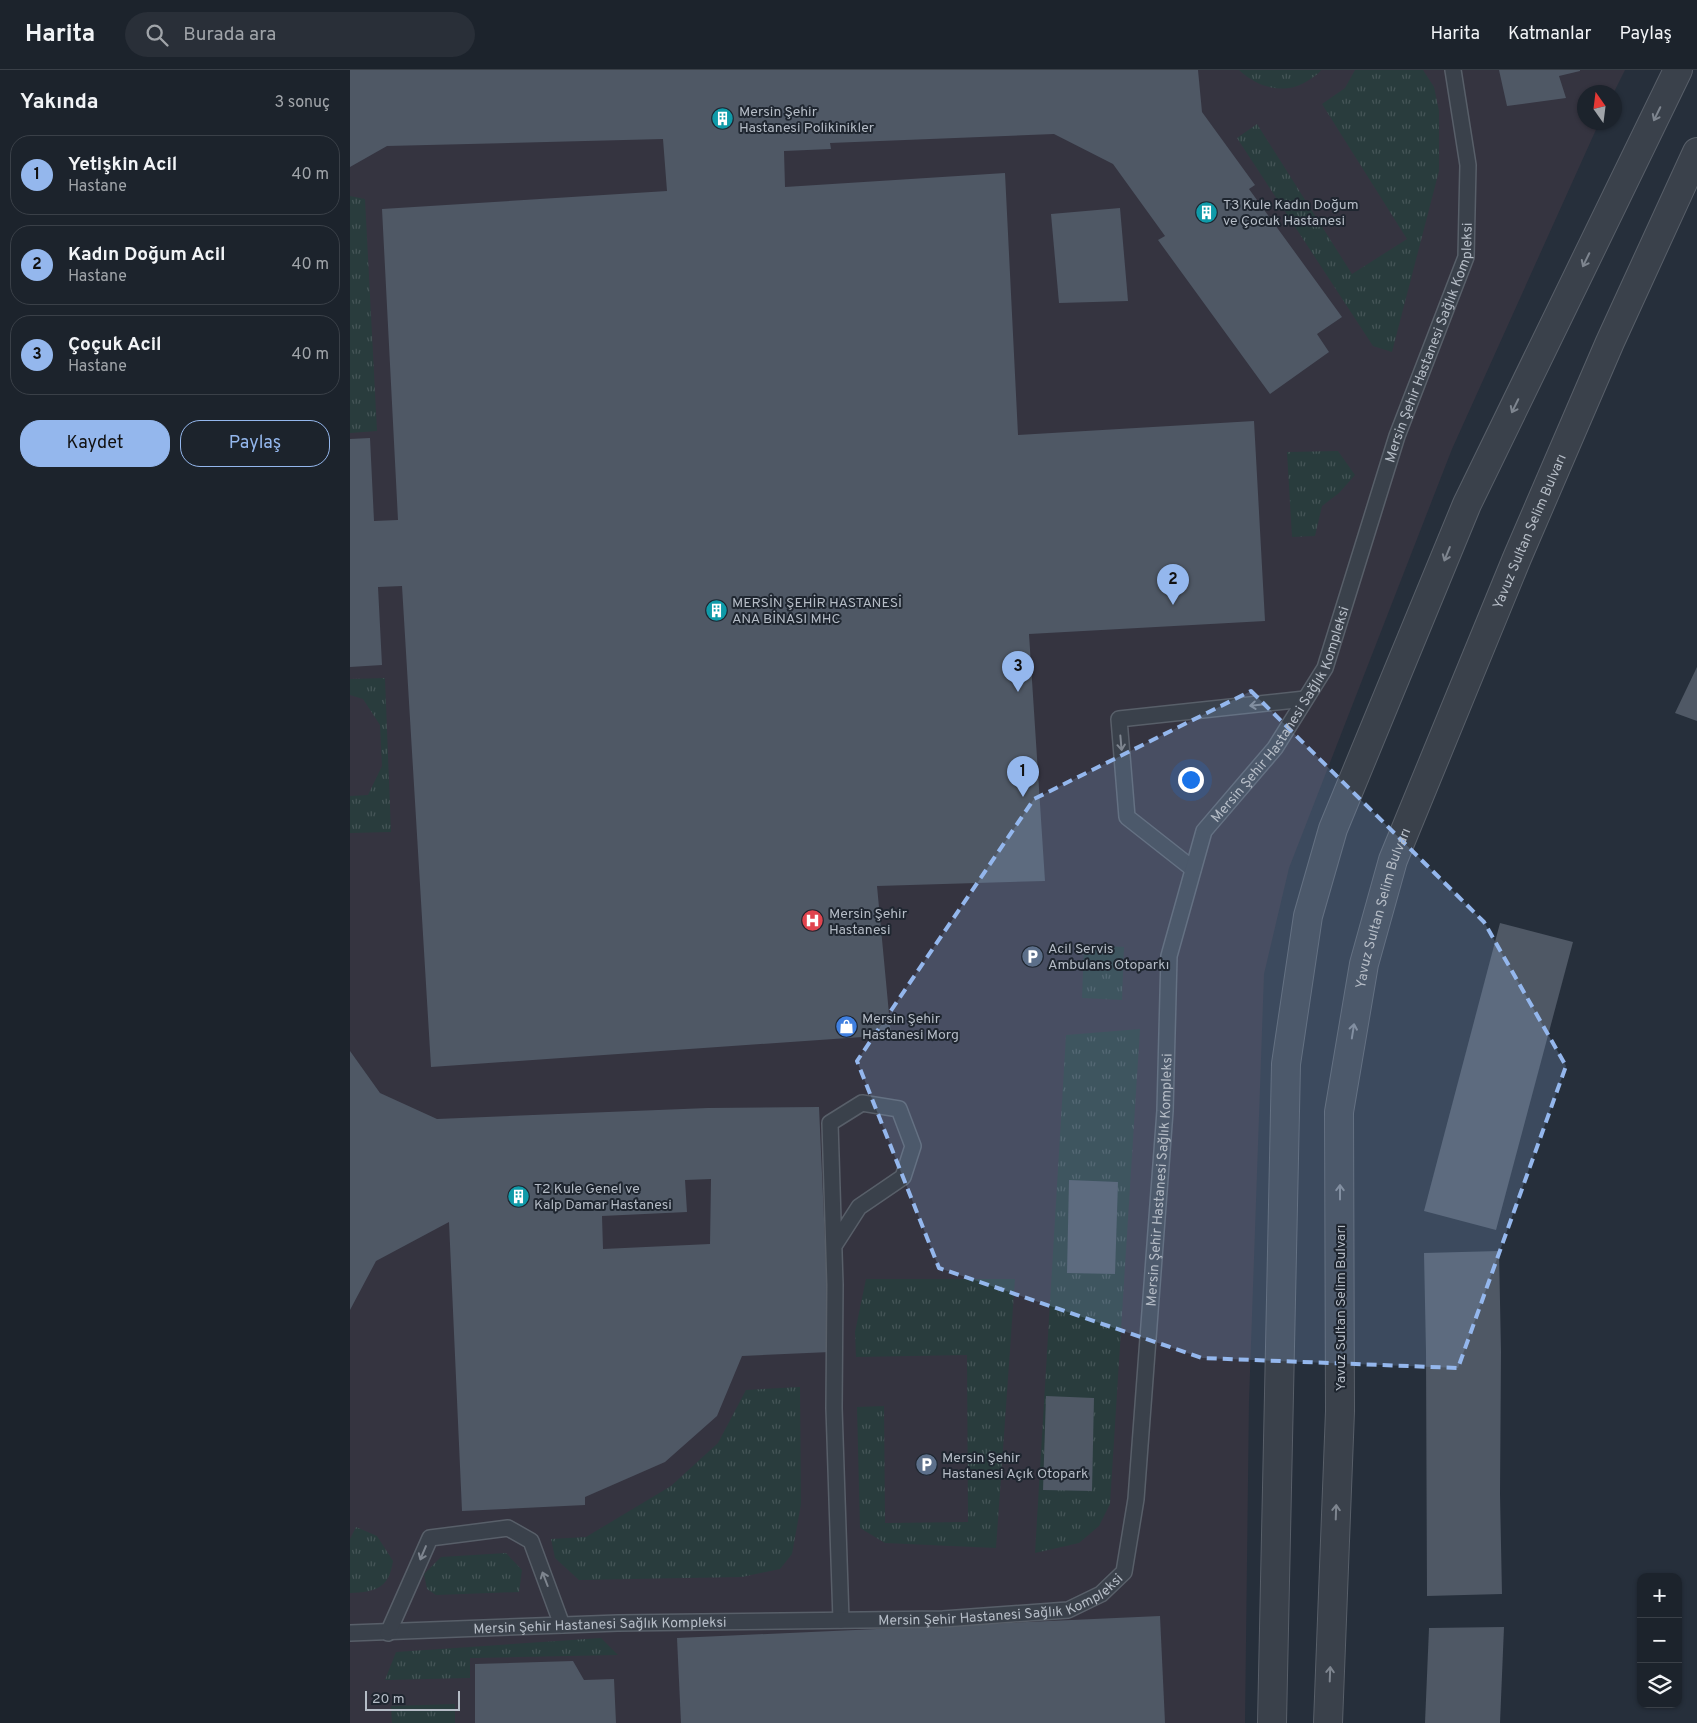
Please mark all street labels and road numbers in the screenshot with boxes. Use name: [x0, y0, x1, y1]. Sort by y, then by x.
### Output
street label: Mersin Şehir Hastanesi Sağlık Kompleksi: [1382, 222, 1477, 465]
street label: Yavuz Sultan Selim Bulvarı: [1490, 452, 1571, 612]
street label: Mersin Şehir Hastanesi Sağlık Kompleksi: [1208, 605, 1354, 827]
street label: Yavuz Sultan Selim Bulvarı: [1353, 826, 1415, 990]
street label: Mersin Şehir Hastanesi Sağlık Kompleksi: [1143, 1053, 1176, 1307]
street label: Yavuz Sultan Selim Bulvarı: [1333, 1225, 1350, 1391]
street label: Mersin Şehir Hastanesi Sağlık Kompleksi: [878, 1571, 1127, 1630]
street label: Mersin Şehir Hastanesi Sağlık Kompleksi: [473, 1615, 727, 1638]

